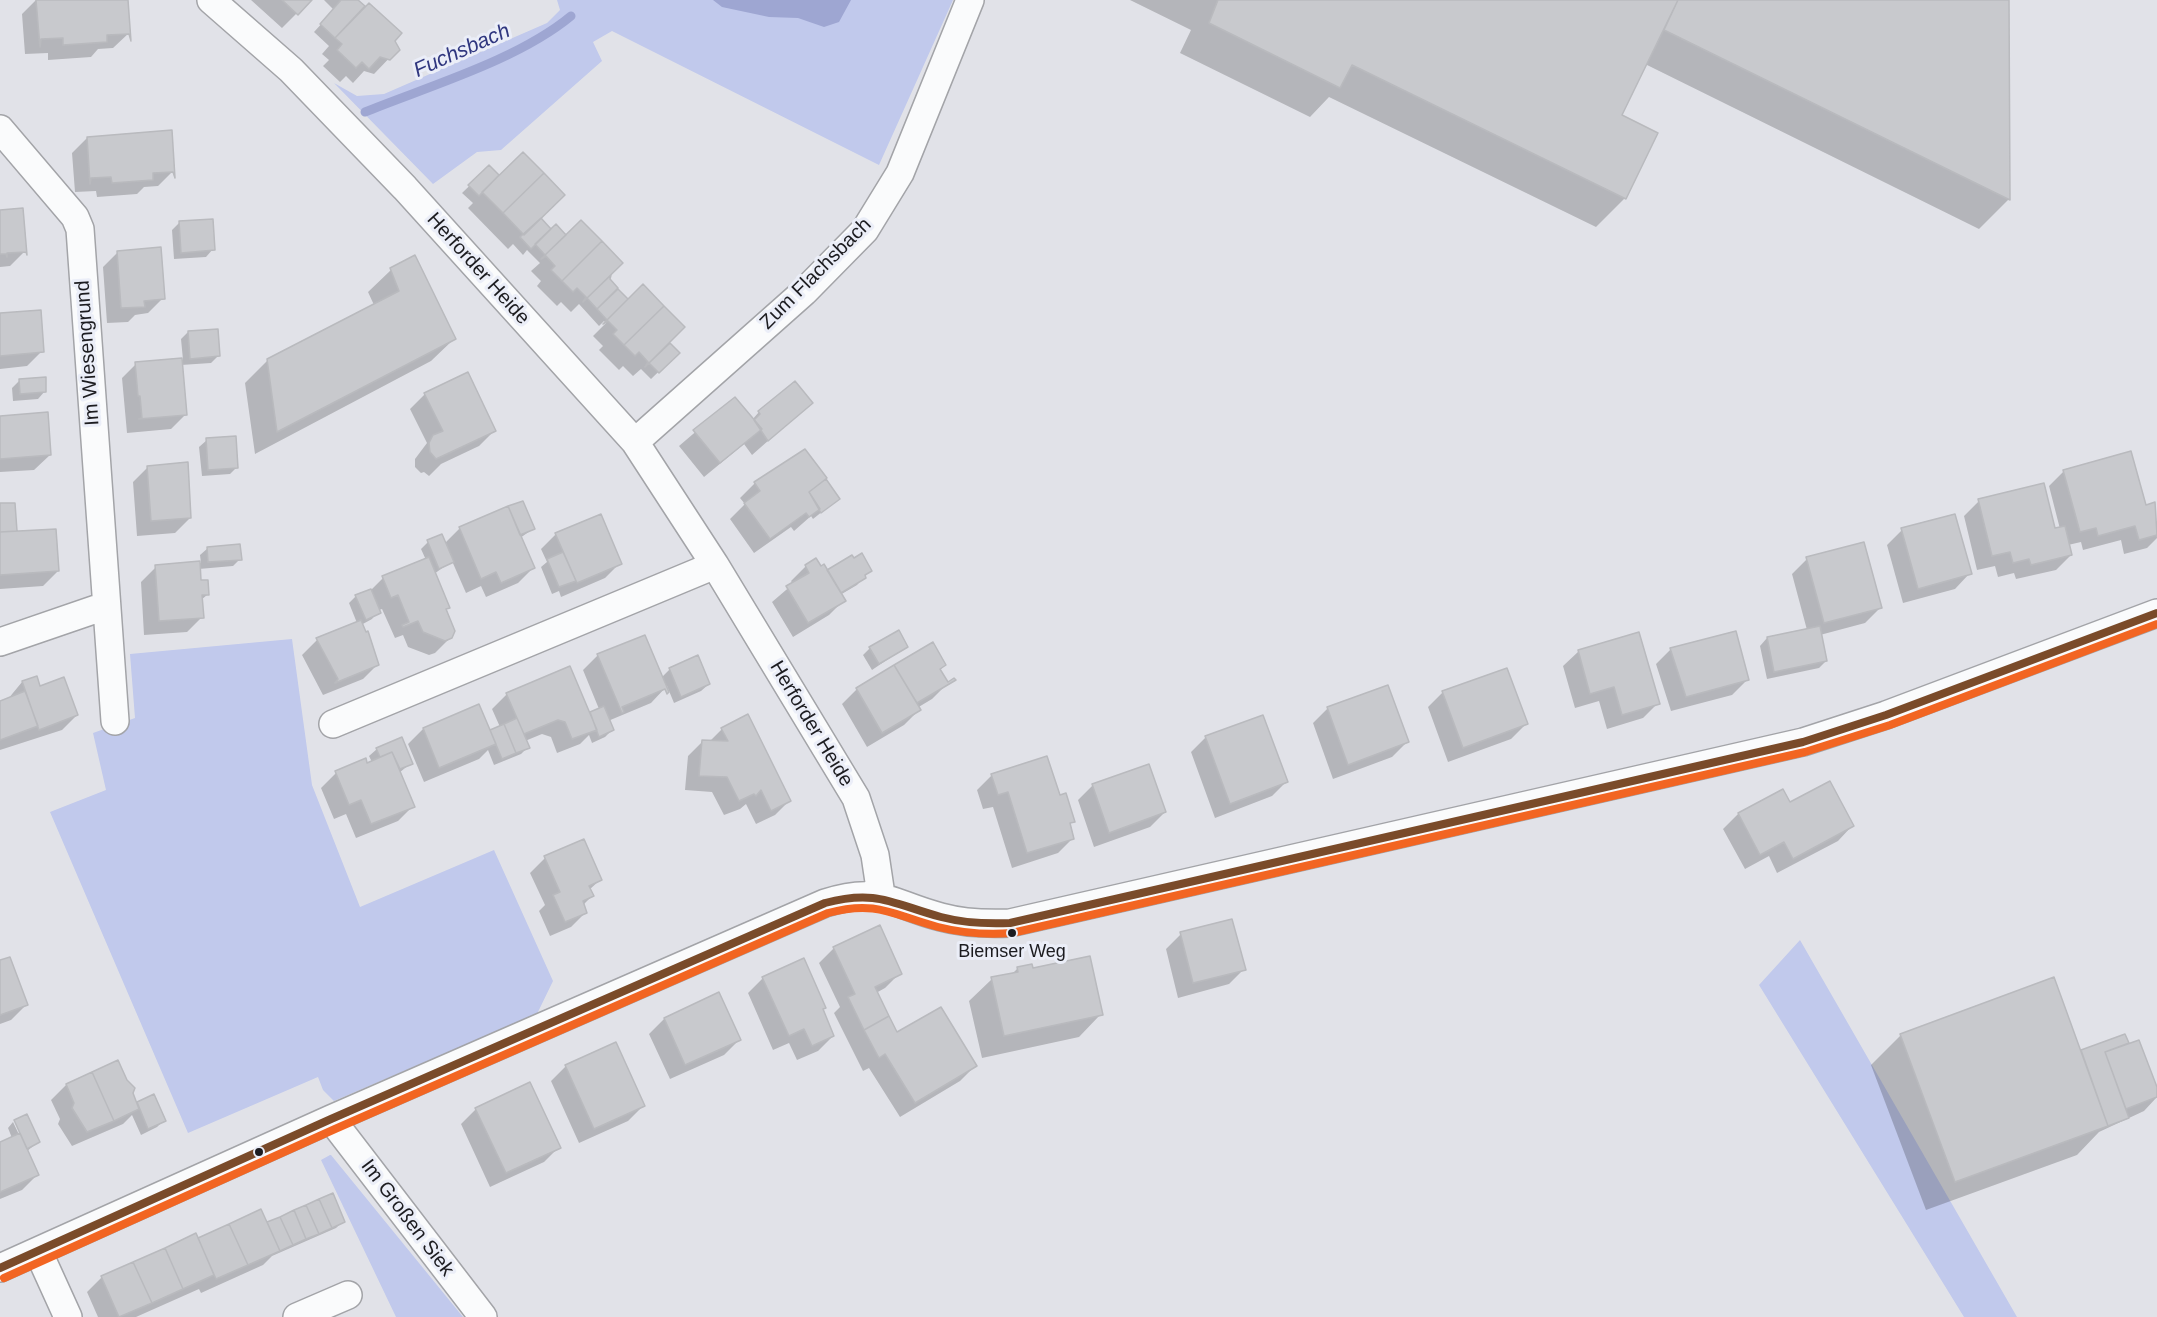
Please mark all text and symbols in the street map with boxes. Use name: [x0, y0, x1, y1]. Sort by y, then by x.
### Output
water label: Fuchsbach: [410, 19, 514, 83]
street label: Herforder Heide: [421, 208, 535, 330]
street label: Zum Flachsbach: [755, 213, 877, 335]
street label: Im Wiesengrund: [71, 280, 105, 426]
street label: Herforder Heide: [764, 657, 858, 791]
marker: Biemser Weg: [1006, 927, 1018, 939]
place label: Biemser Weg: [958, 941, 1066, 963]
unlabelled marker: [253, 1146, 265, 1158]
street label: Im Großen Siek: [355, 1155, 459, 1281]

